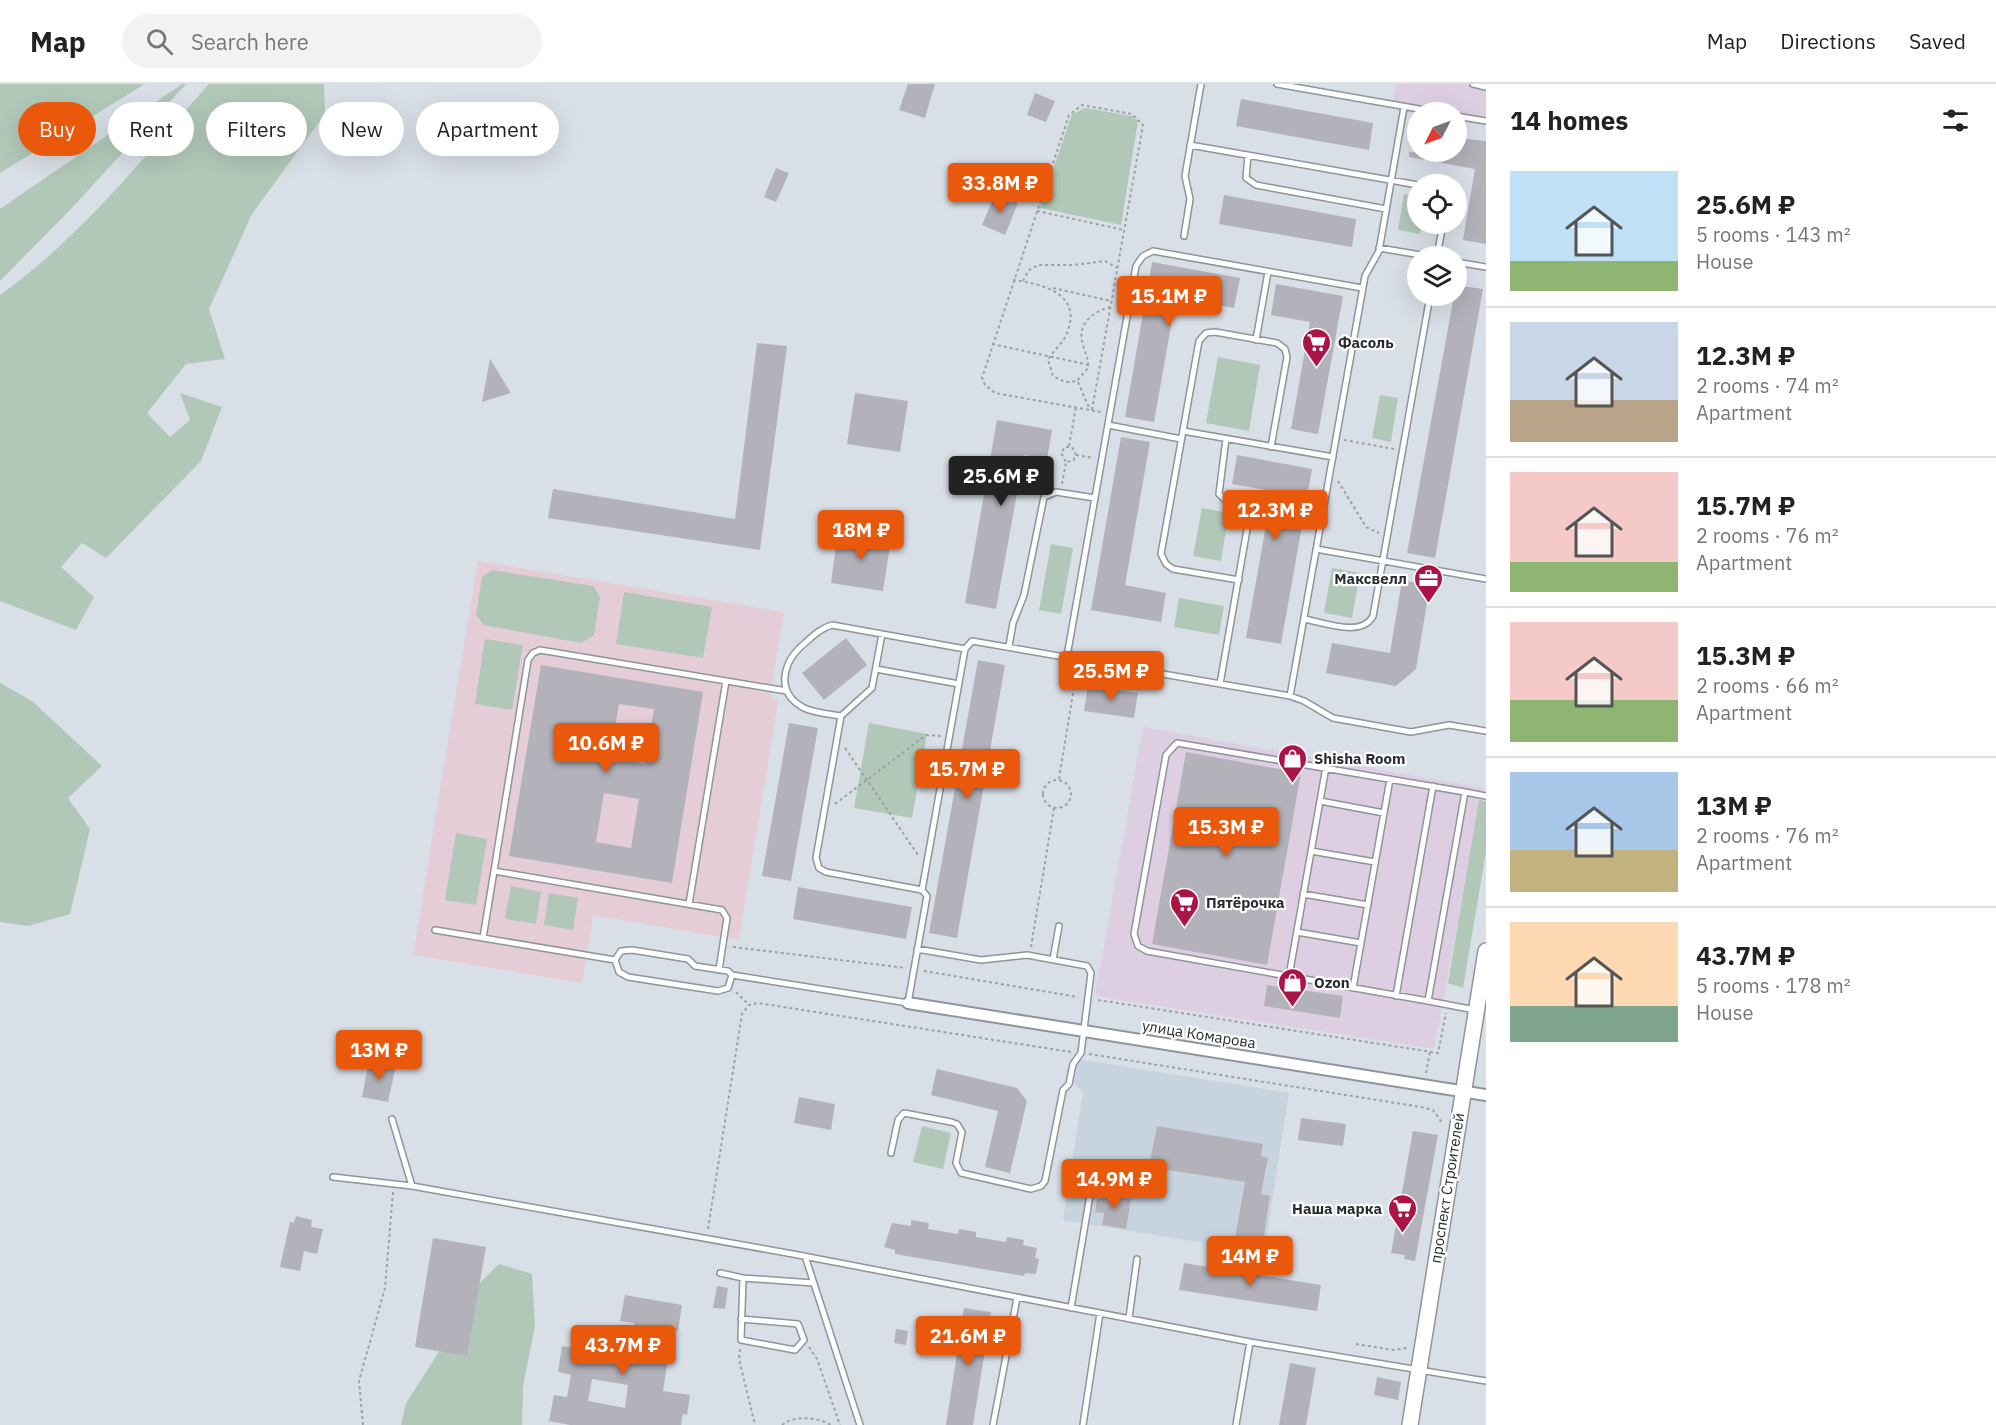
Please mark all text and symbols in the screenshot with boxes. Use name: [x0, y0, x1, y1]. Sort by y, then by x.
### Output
search box: [122, 14, 542, 68]
text: Map: [30, 23, 86, 60]
icon: search: [143, 25, 176, 58]
text: Search here: [191, 27, 309, 56]
text: Map: [1707, 27, 1747, 55]
text: Directions: [1780, 27, 1876, 55]
text: Saved: [1909, 27, 1966, 55]
chip: Buy: [18, 102, 96, 156]
chip: Rent: [108, 102, 194, 156]
chip: Filters: [206, 102, 307, 156]
chip: New: [319, 102, 404, 156]
chip: Apartment: [416, 102, 559, 156]
north arrow: [1407, 102, 1467, 162]
map controls: [1407, 102, 1467, 306]
text: 14 homes: [1510, 103, 1628, 137]
icon: filters: [1939, 104, 1972, 137]
pin: 33.8M ₽: [945, 163, 1055, 214]
text: 33.8M ₽: [962, 169, 1038, 196]
button: locate: [1407, 174, 1467, 234]
text: 25.6M ₽: [1696, 187, 1795, 221]
icon: home: [1558, 195, 1630, 267]
text: 5 rooms · 143 m²: [1696, 221, 1851, 248]
button: layers: [1407, 246, 1467, 306]
text: House: [1696, 248, 1753, 275]
pin: 15.1M ₽: [1114, 276, 1224, 327]
text: 15.1M ₽: [1131, 282, 1207, 309]
supermarket icon: Фасоль: [1301, 326, 1333, 368]
place label: Фасоль: [1338, 333, 1394, 352]
text: 12.3M ₽: [1696, 338, 1795, 372]
icon: home: [1558, 346, 1630, 418]
text: 2 rooms · 74 m²: [1696, 372, 1839, 399]
text: Apartment: [1696, 399, 1792, 426]
pin: 25.6M ₽: [946, 456, 1056, 507]
text: 25.6M ₽: [963, 462, 1039, 489]
text: 15.7M ₽: [1696, 488, 1795, 522]
pin: 12.3M ₽: [1220, 490, 1330, 541]
text: 12.3M ₽: [1237, 496, 1313, 523]
icon: home: [1558, 496, 1630, 568]
pin: 18M ₽: [819, 510, 903, 561]
text: 18M ₽: [832, 516, 890, 543]
text: 2 rooms · 76 m²: [1696, 522, 1839, 549]
text: Apartment: [1696, 549, 1792, 576]
office icon: Максвелл: [1412, 562, 1444, 604]
place label: Максвелл: [1334, 569, 1407, 588]
text: 15.3M ₽: [1696, 638, 1795, 672]
icon: home: [1558, 646, 1630, 718]
pin: 25.5M ₽: [1056, 651, 1166, 702]
text: 25.5M ₽: [1073, 657, 1149, 684]
text: 2 rooms · 66 m²: [1696, 672, 1839, 699]
text: Apartment: [1696, 699, 1792, 726]
pin: 10.6M ₽: [551, 723, 661, 774]
text: 10.6M ₽: [568, 729, 644, 756]
shop icon: Shisha Room: [1277, 742, 1309, 784]
pin: 15.7M ₽: [912, 749, 1022, 800]
place label: Shisha Room: [1314, 749, 1405, 768]
text: 15.7M ₽: [929, 755, 1005, 782]
text: 13M ₽: [1696, 788, 1772, 822]
icon: home: [1558, 796, 1630, 868]
pin: 15.3M ₽: [1171, 807, 1281, 858]
text: 15.3M ₽: [1188, 813, 1264, 840]
text: 2 rooms · 76 m²: [1696, 822, 1839, 849]
text: Apartment: [1696, 849, 1792, 876]
supermarket icon: Пятёрочка: [1169, 886, 1201, 928]
place label: Пятёрочка: [1206, 893, 1285, 912]
text: 43.7M ₽: [1696, 938, 1795, 972]
icon: home: [1558, 946, 1630, 1018]
shop icon: Ozon: [1277, 966, 1309, 1008]
text: 5 rooms · 178 m²: [1696, 972, 1851, 999]
place label: Ozon: [1314, 973, 1350, 992]
text: House: [1696, 999, 1753, 1026]
street label: улица Комарова: [1141, 1016, 1257, 1052]
pin: 13M ₽: [337, 1030, 421, 1081]
text: 13M ₽: [350, 1036, 408, 1063]
street label: проспект Строителей: [1426, 1111, 1468, 1265]
pin: 14.9M ₽: [1059, 1159, 1169, 1210]
text: 14.9M ₽: [1076, 1165, 1152, 1192]
supermarket icon: Наша марка: [1387, 1192, 1419, 1234]
place label: Наша марка: [1292, 1199, 1382, 1218]
pin: 14M ₽: [1208, 1236, 1292, 1287]
text: 14M ₽: [1221, 1242, 1279, 1269]
pin: 21.6M ₽: [913, 1316, 1023, 1367]
text: 21.6M ₽: [930, 1322, 1006, 1349]
pin: 43.7M ₽: [568, 1325, 678, 1376]
text: 43.7M ₽: [585, 1331, 661, 1358]

